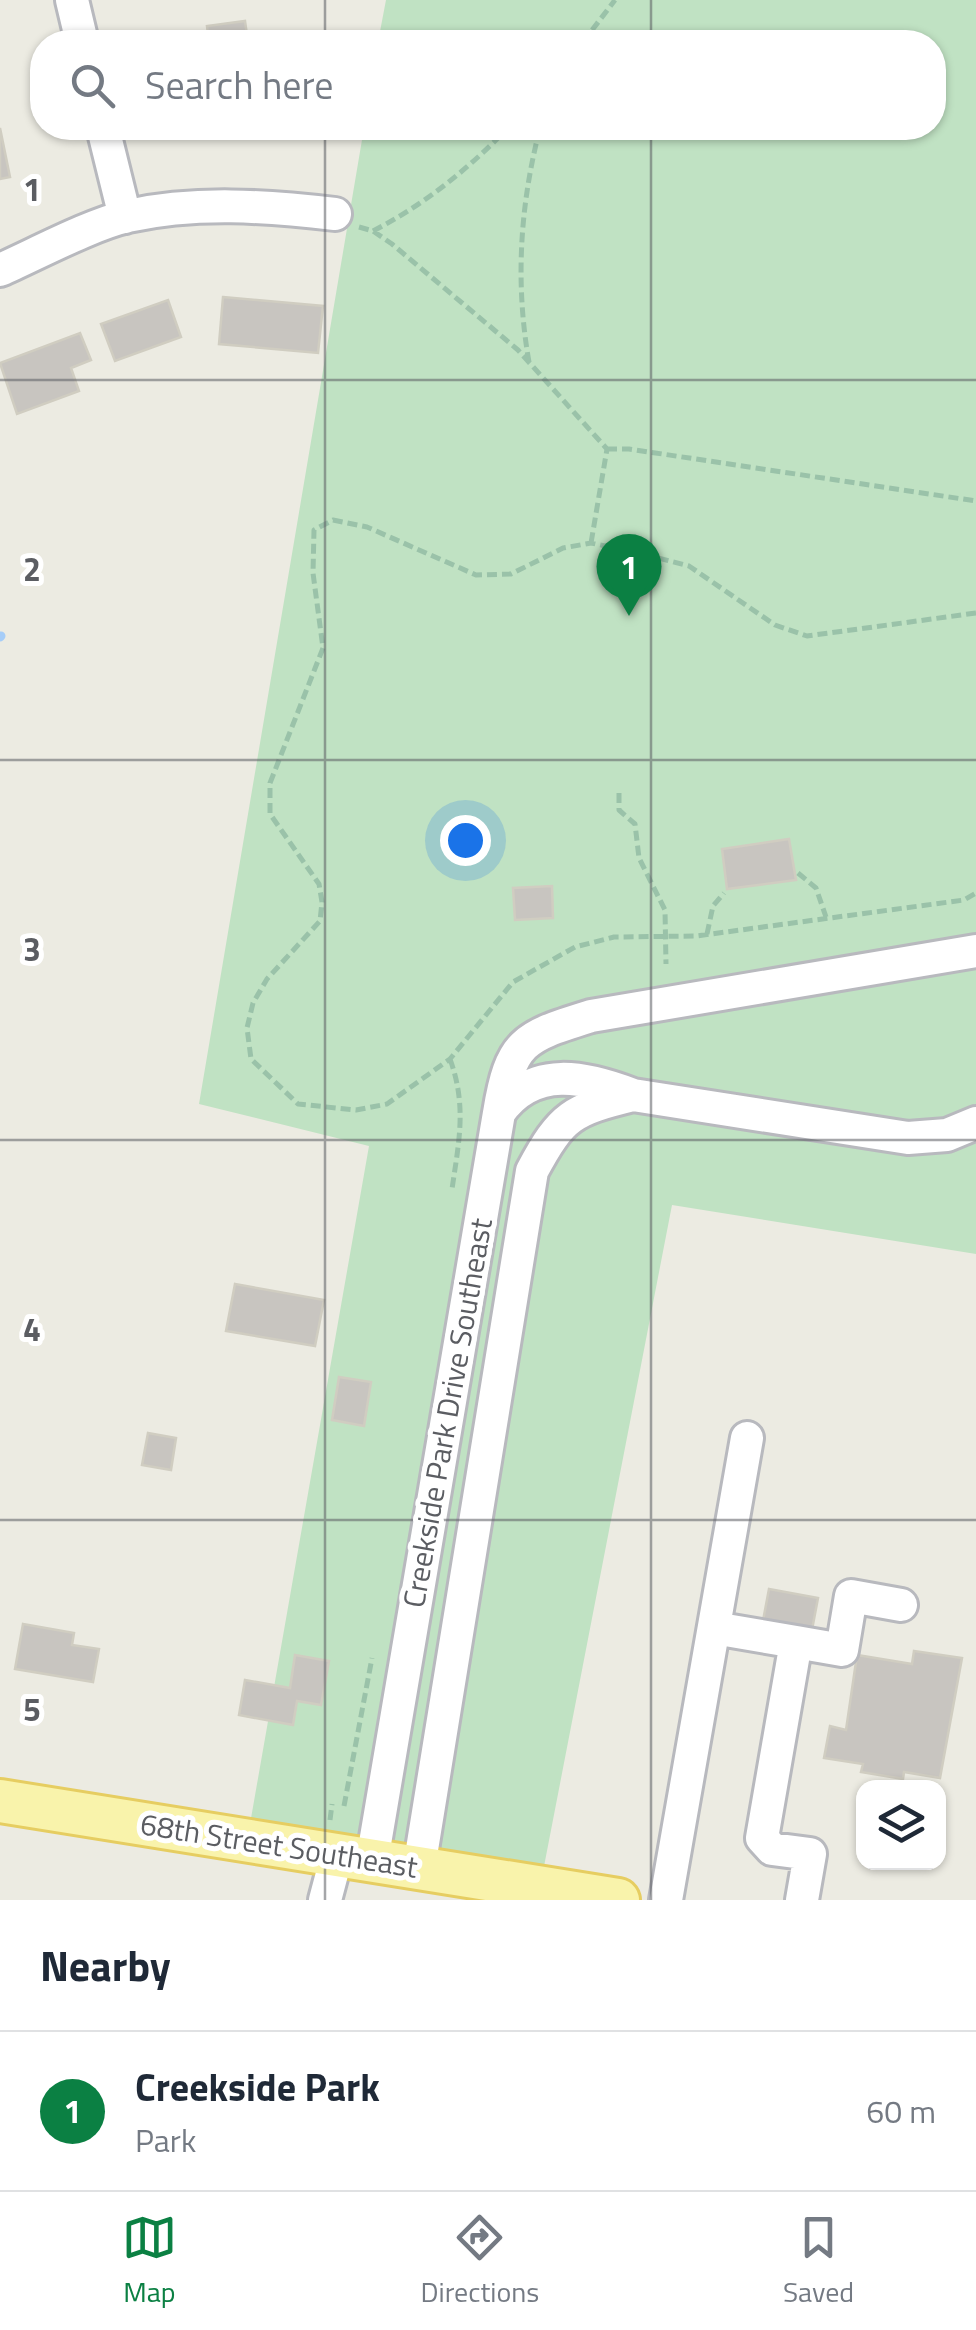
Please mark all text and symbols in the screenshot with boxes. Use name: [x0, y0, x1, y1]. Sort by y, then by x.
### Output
search box: [30, 30, 946, 140]
text: Search here: [145, 56, 333, 114]
icon: search: [65, 58, 120, 113]
text: 1: [23, 165, 41, 213]
pin: 1: [596, 534, 662, 616]
text: 2: [23, 545, 41, 593]
your location: [440, 815, 491, 866]
text: 3: [23, 925, 41, 973]
street label: Creekside Park Drive Southeast: [390, 1214, 504, 1611]
text: 4: [23, 1305, 41, 1353]
text: 5: [23, 1685, 41, 1733]
map controls: [856, 1780, 946, 1870]
button: layers: [856, 1780, 946, 1870]
street label: 68th Street Southeast: [137, 1800, 422, 1890]
text: Nearby: [40, 1933, 171, 1997]
text: Creekside Park: [135, 2058, 380, 2116]
text: 1: [64, 2087, 81, 2135]
text: 60 m: [866, 2087, 936, 2135]
text: Park: [135, 2116, 196, 2164]
tab: Map: [122, 2210, 177, 2313]
tab: Directions: [421, 2210, 539, 2313]
tab: Saved: [783, 2210, 854, 2313]

